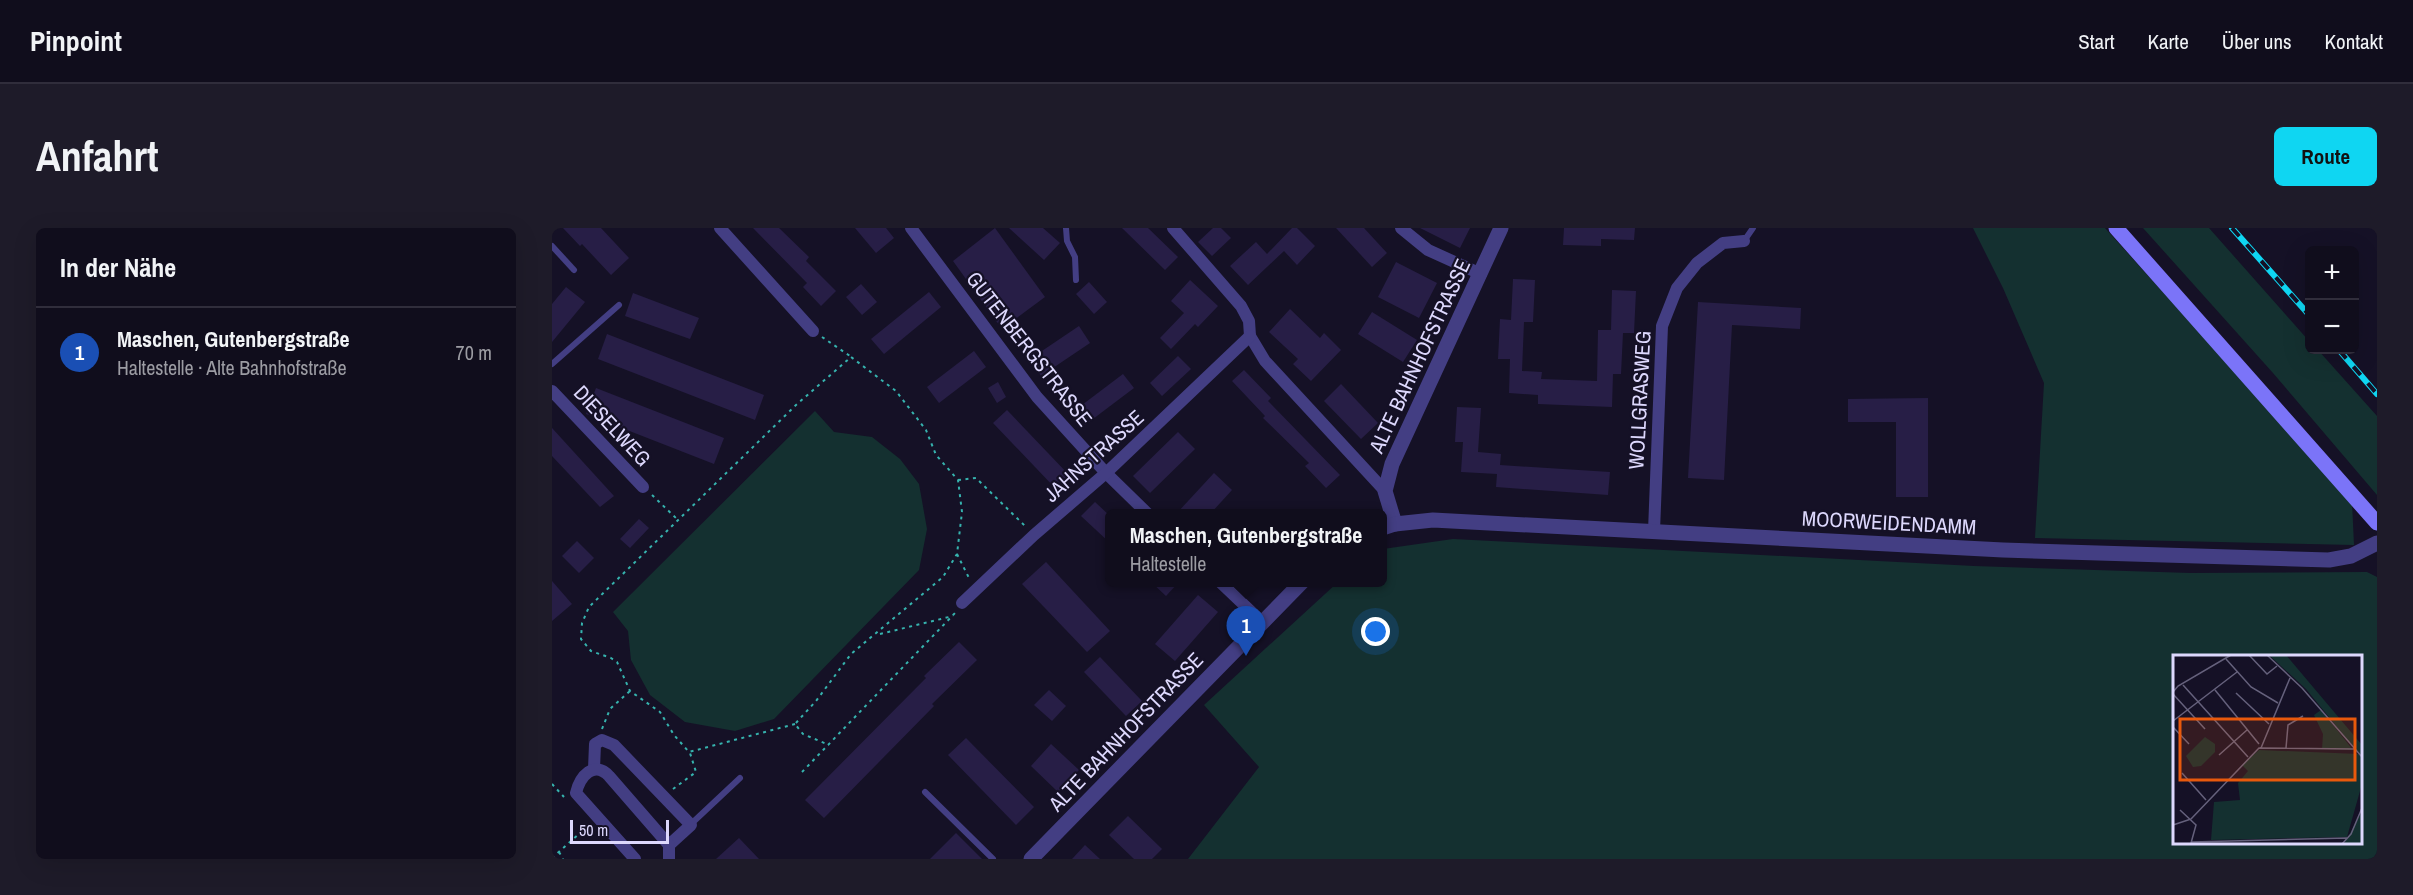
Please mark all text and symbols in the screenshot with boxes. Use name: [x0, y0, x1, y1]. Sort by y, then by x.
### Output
text: Pinpoint: [30, 22, 122, 60]
text: Start: [2078, 27, 2115, 56]
text: Karte: [2148, 27, 2189, 56]
text: Über uns: [2222, 27, 2292, 56]
text: Kontakt: [2325, 27, 2383, 56]
button: Route: [2274, 127, 2377, 186]
text: Anfahrt: [36, 128, 158, 184]
map controls: [2305, 246, 2359, 354]
button: +: [2305, 246, 2359, 300]
text: In der Nähe: [60, 250, 176, 285]
street label: ALTE BAHNHOFSTRASSE: [1361, 254, 1477, 459]
street label: GUTENBERGSTRASSE: [960, 265, 1099, 432]
button: −: [2305, 300, 2359, 354]
text: Maschen, Gutenbergstraße: [117, 324, 350, 354]
street label: WOLLGRASWEG: [1621, 330, 1658, 470]
text: 1: [75, 339, 84, 366]
text: 70 m: [456, 339, 492, 366]
text: Haltestelle · Alte Bahnhofstraße: [117, 354, 347, 381]
street label: DIESELWEG: [567, 379, 657, 473]
street label: JAHNSTRASSE: [1037, 403, 1150, 508]
street label: MOORWEIDENDAMM: [1801, 503, 1977, 542]
popup: [1105, 509, 1387, 587]
text: Maschen, Gutenbergstraße: [1130, 520, 1362, 550]
text: Haltestelle: [1130, 550, 1206, 577]
pin: 1: [1226, 606, 1266, 656]
your location: [1361, 617, 1390, 646]
street label: ALTE BAHNHOFSTRASSE: [1041, 646, 1209, 818]
inset map: [2173, 655, 2362, 844]
scale bar: [570, 817, 669, 844]
text: 50 m: [579, 819, 608, 841]

